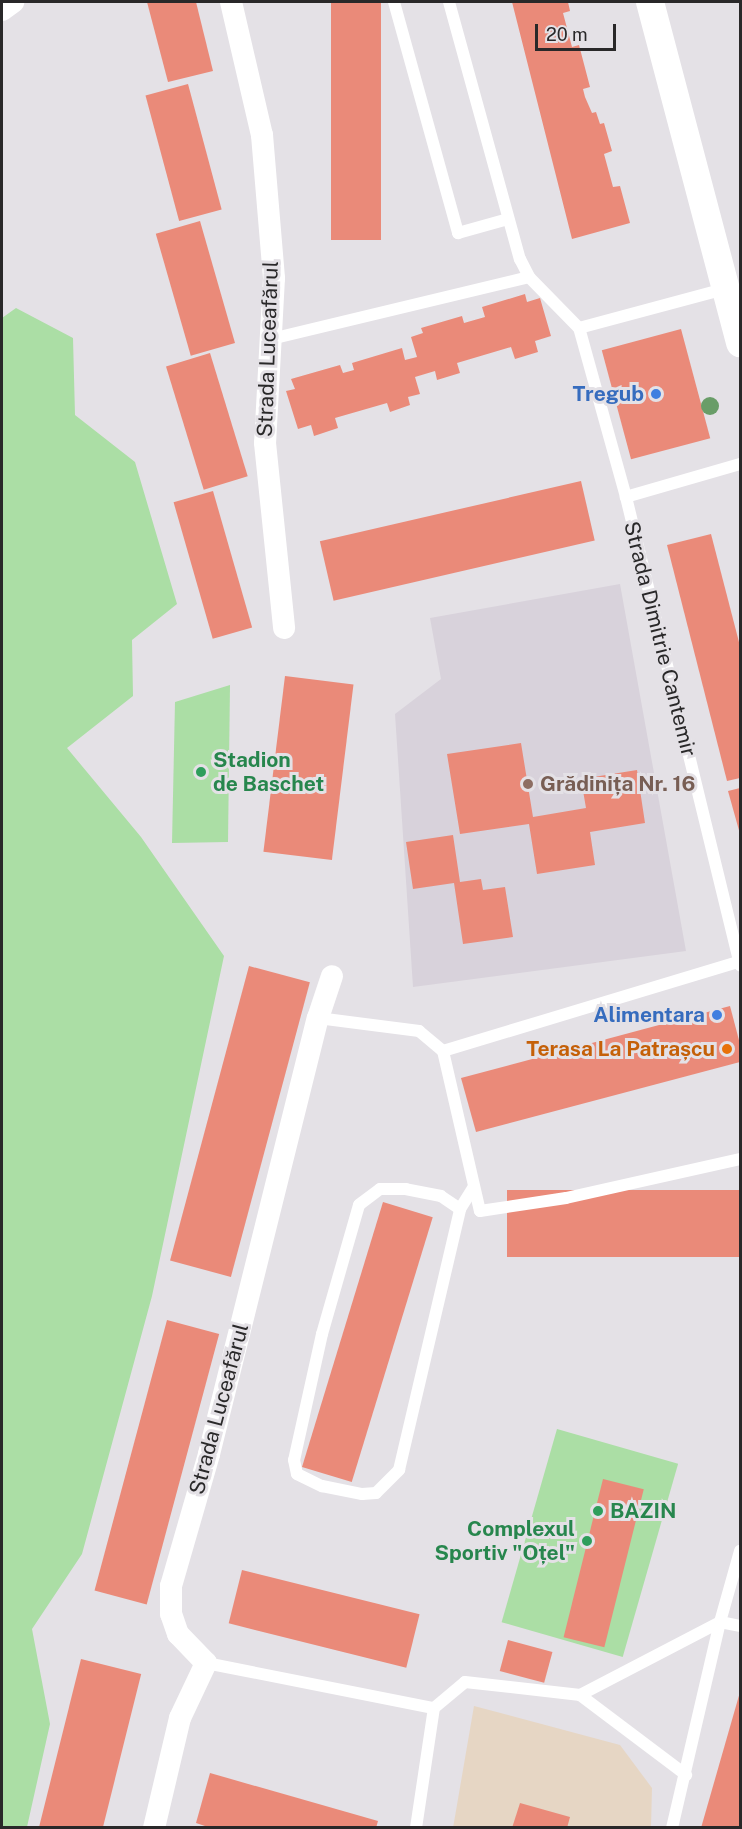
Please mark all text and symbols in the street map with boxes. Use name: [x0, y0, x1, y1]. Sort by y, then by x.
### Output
scale bar: [538, 12, 619, 50]
text: 20 m: [546, 24, 588, 45]
street label: Strada Luceafărul: [252, 261, 284, 437]
place label: Tregub: [572, 381, 644, 407]
marker: Tregub: [649, 387, 663, 401]
street label: Strada Dimitrie Cantemir: [619, 519, 701, 759]
place label: Stadion de Baschet: [213, 747, 324, 797]
marker: Stadion de Baschet: [194, 765, 208, 779]
place label: Grădinița Nr. 16: [540, 771, 695, 797]
marker: Grădinița Nr. 16: [521, 777, 535, 791]
place label: Alimentara: [593, 1002, 705, 1028]
marker: Alimentara: [710, 1008, 724, 1022]
place label: Terasa La Patrașcu: [526, 1036, 715, 1062]
marker: Terasa La Patrașcu: [720, 1042, 734, 1056]
street label: Strada Luceafărul: [184, 1321, 254, 1497]
place label: BAZIN: [610, 1498, 676, 1524]
marker: BAZIN: [591, 1504, 605, 1518]
place label: Complexul Sportiv "Oțel": [434, 1516, 575, 1566]
marker: Complexul Sportiv "Oțel": [580, 1534, 594, 1548]

